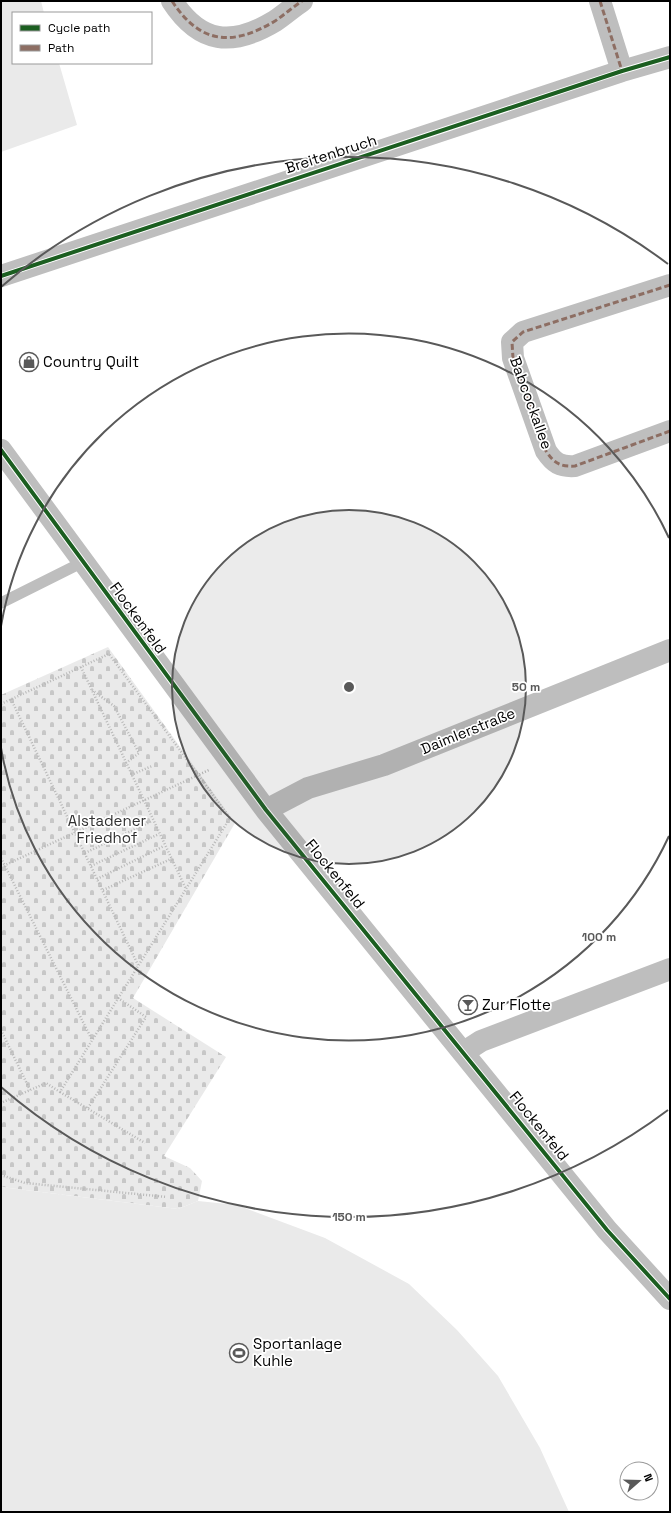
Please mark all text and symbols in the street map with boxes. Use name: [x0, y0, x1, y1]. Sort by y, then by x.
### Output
legend: [12, 12, 152, 64]
text: Cycle path: [48, 20, 110, 36]
text: Path: [48, 40, 74, 56]
street label: Breitenbruch: [283, 130, 379, 177]
shop icon: Country Quilt: [18, 351, 40, 373]
place label: Country Quilt: [43, 352, 139, 371]
street label: Babcockallee: [506, 354, 557, 452]
street label: Flockenfeld: [106, 578, 171, 657]
text: 50 m: [512, 679, 540, 695]
centre of rings: [342, 680, 356, 694]
street label: Daimlerstraße: [418, 703, 518, 758]
park label: Alstadener Friedhof: [68, 811, 147, 847]
street label: Flockenfeld: [302, 835, 369, 912]
text: 100 m: [582, 929, 616, 945]
bar icon: Zur Flotte: [457, 994, 479, 1016]
place label: Zur Flotte: [482, 995, 551, 1014]
street label: Flockenfeld: [506, 1087, 573, 1164]
text: 150 m: [332, 1209, 366, 1225]
place label: Sportanlage Kuhle: [253, 1334, 342, 1370]
sports icon: Sportanlage Kuhle: [228, 1342, 250, 1364]
north arrow: [619, 1461, 659, 1501]
text: N: [641, 1472, 656, 1483]

